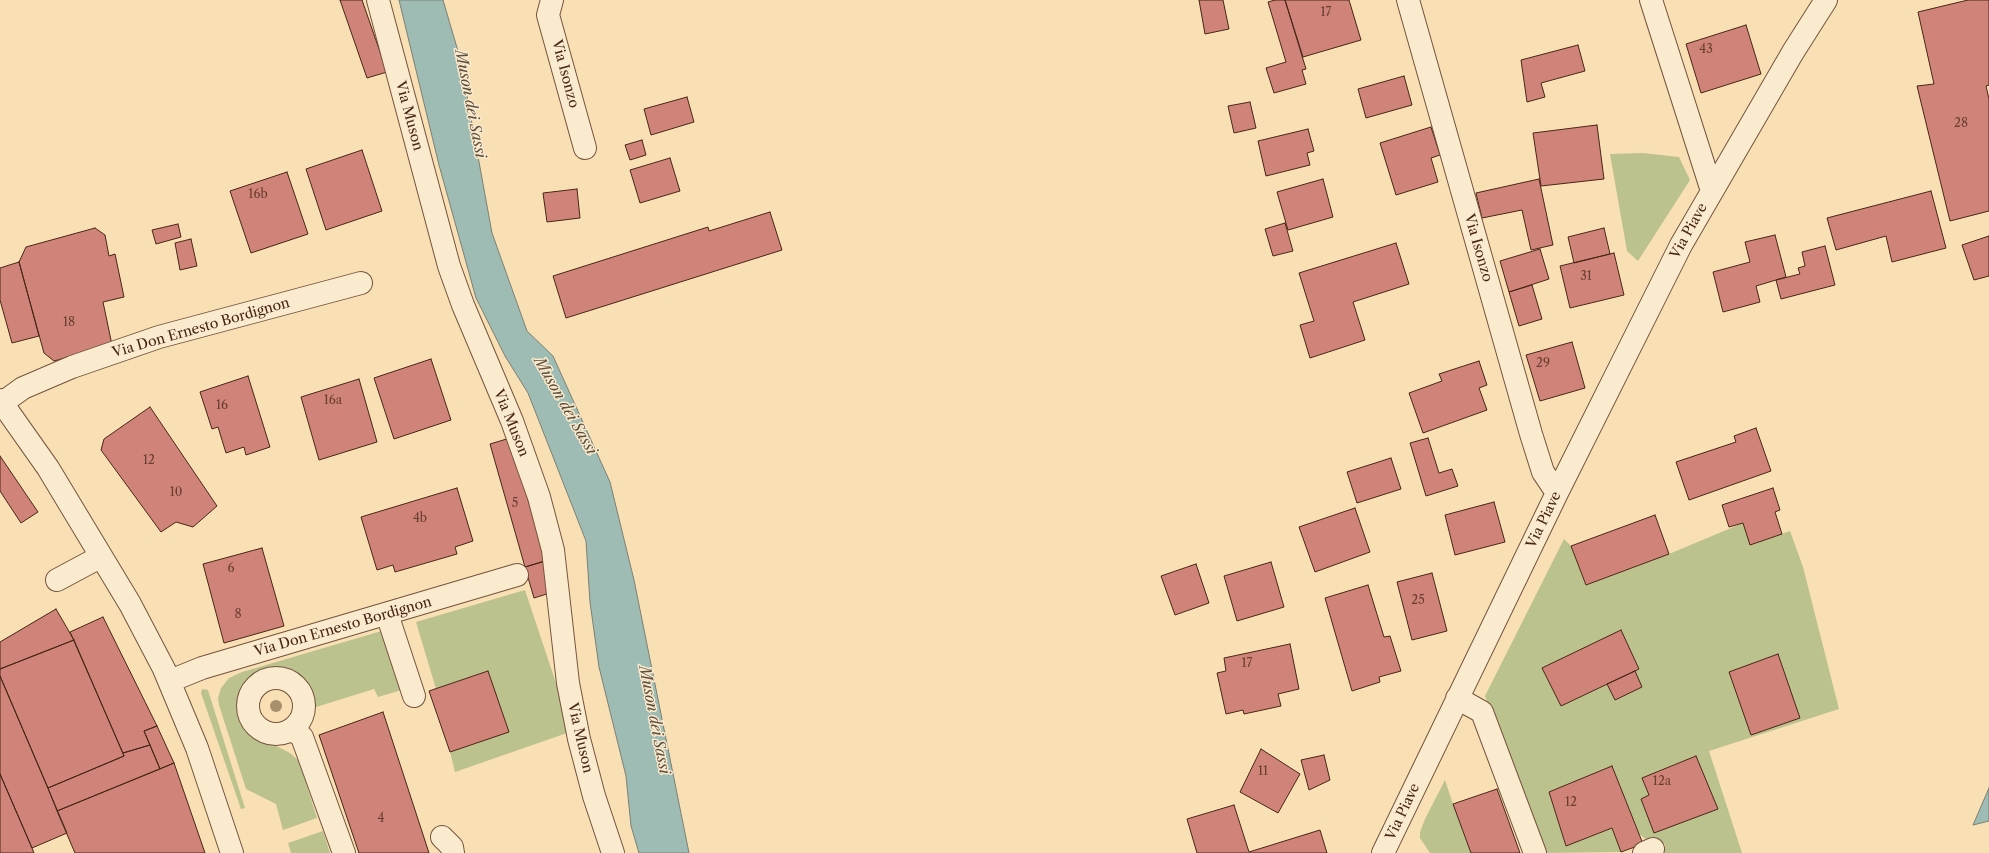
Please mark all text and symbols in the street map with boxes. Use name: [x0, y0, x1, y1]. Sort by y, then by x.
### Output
house number: 17: [1321, 6, 1331, 20]
street label: Via Isonzo: [548, 38, 582, 110]
house number: 43: [1699, 43, 1713, 57]
water label: Muson dei Sassi: [451, 48, 489, 160]
street label: Via Muson: [392, 79, 426, 153]
house number: 28: [1954, 117, 1968, 131]
house number: 16b: [248, 188, 268, 202]
street label: Via Piave: [1667, 200, 1711, 262]
street label: Via Isonzo: [1460, 212, 1496, 284]
house number: 31: [1580, 270, 1592, 284]
street label: Via Don Ernesto Bordignon: [110, 295, 292, 361]
house number: 18: [63, 316, 75, 330]
water label: Muson dei Sassi: [530, 354, 600, 458]
house number: 29: [1536, 357, 1550, 371]
street label: Via Muson: [490, 387, 532, 459]
house number: 16a: [324, 394, 342, 408]
house number: 16: [216, 399, 228, 413]
house number: 12: [143, 454, 155, 468]
house number: 10: [170, 486, 182, 500]
street label: Via Piave: [1523, 489, 1565, 551]
house number: 5: [512, 497, 518, 511]
house number: 4b: [413, 512, 427, 526]
house number: 6: [227, 562, 235, 576]
street label: Via Don Ernesto Bordignon: [252, 594, 434, 660]
house number: 25: [1411, 594, 1425, 608]
house number: 8: [234, 608, 242, 622]
house number: 17: [1242, 657, 1252, 671]
water label: Muson dei Sassi: [635, 664, 673, 776]
street label: Via Muson: [564, 701, 596, 775]
house number: 11: [1258, 765, 1268, 779]
house number: 12a: [1653, 775, 1671, 789]
street label: Via Piave: [1382, 781, 1424, 843]
house number: 12: [1565, 796, 1577, 810]
house number: 4: [378, 812, 384, 826]

